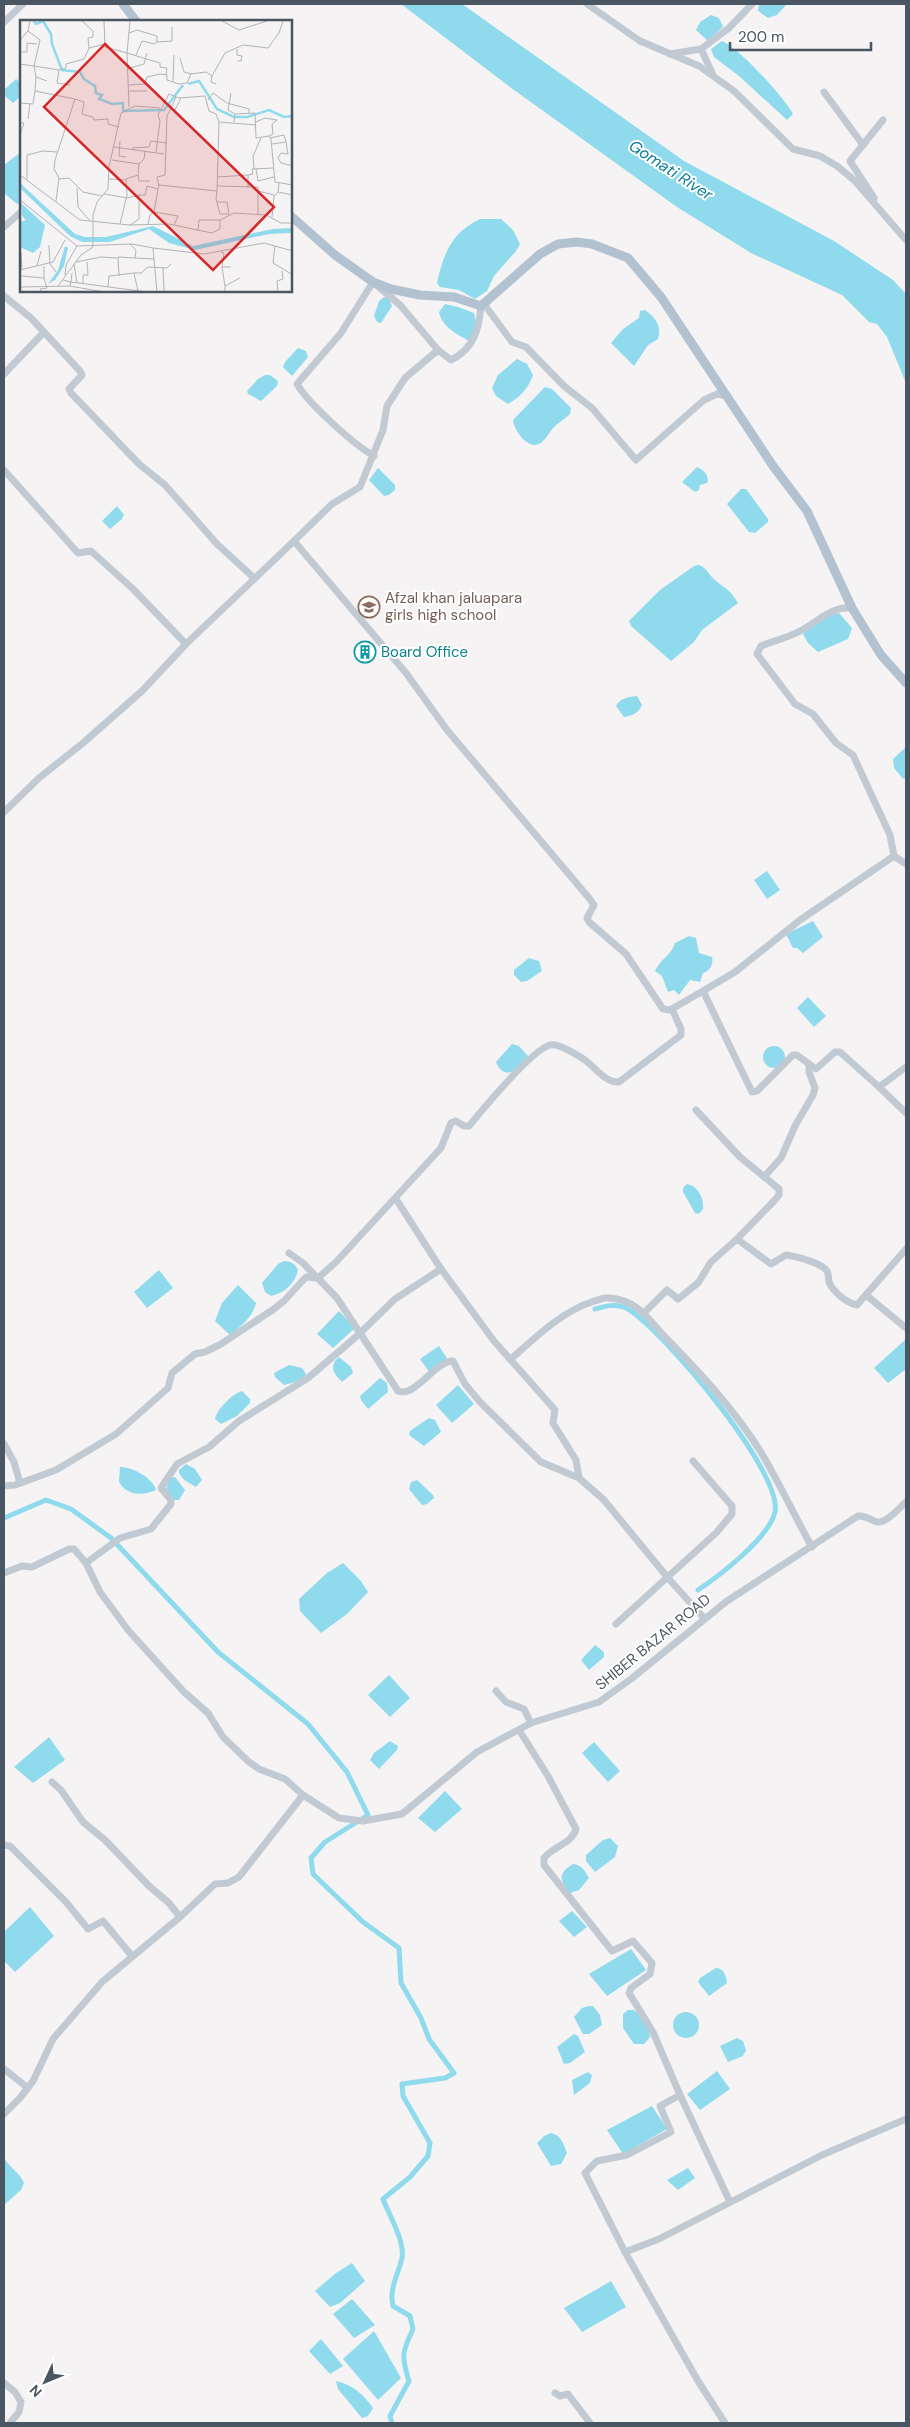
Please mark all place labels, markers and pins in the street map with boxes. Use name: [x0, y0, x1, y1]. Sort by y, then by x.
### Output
place label: Afzal khan jaluapara girls high school: [385, 588, 522, 625]
school or university icon: Afzal khan jaluapara girls high school: [357, 595, 381, 619]
building icon: Board Office: [353, 640, 377, 664]
place label: Board Office: [381, 642, 468, 662]

